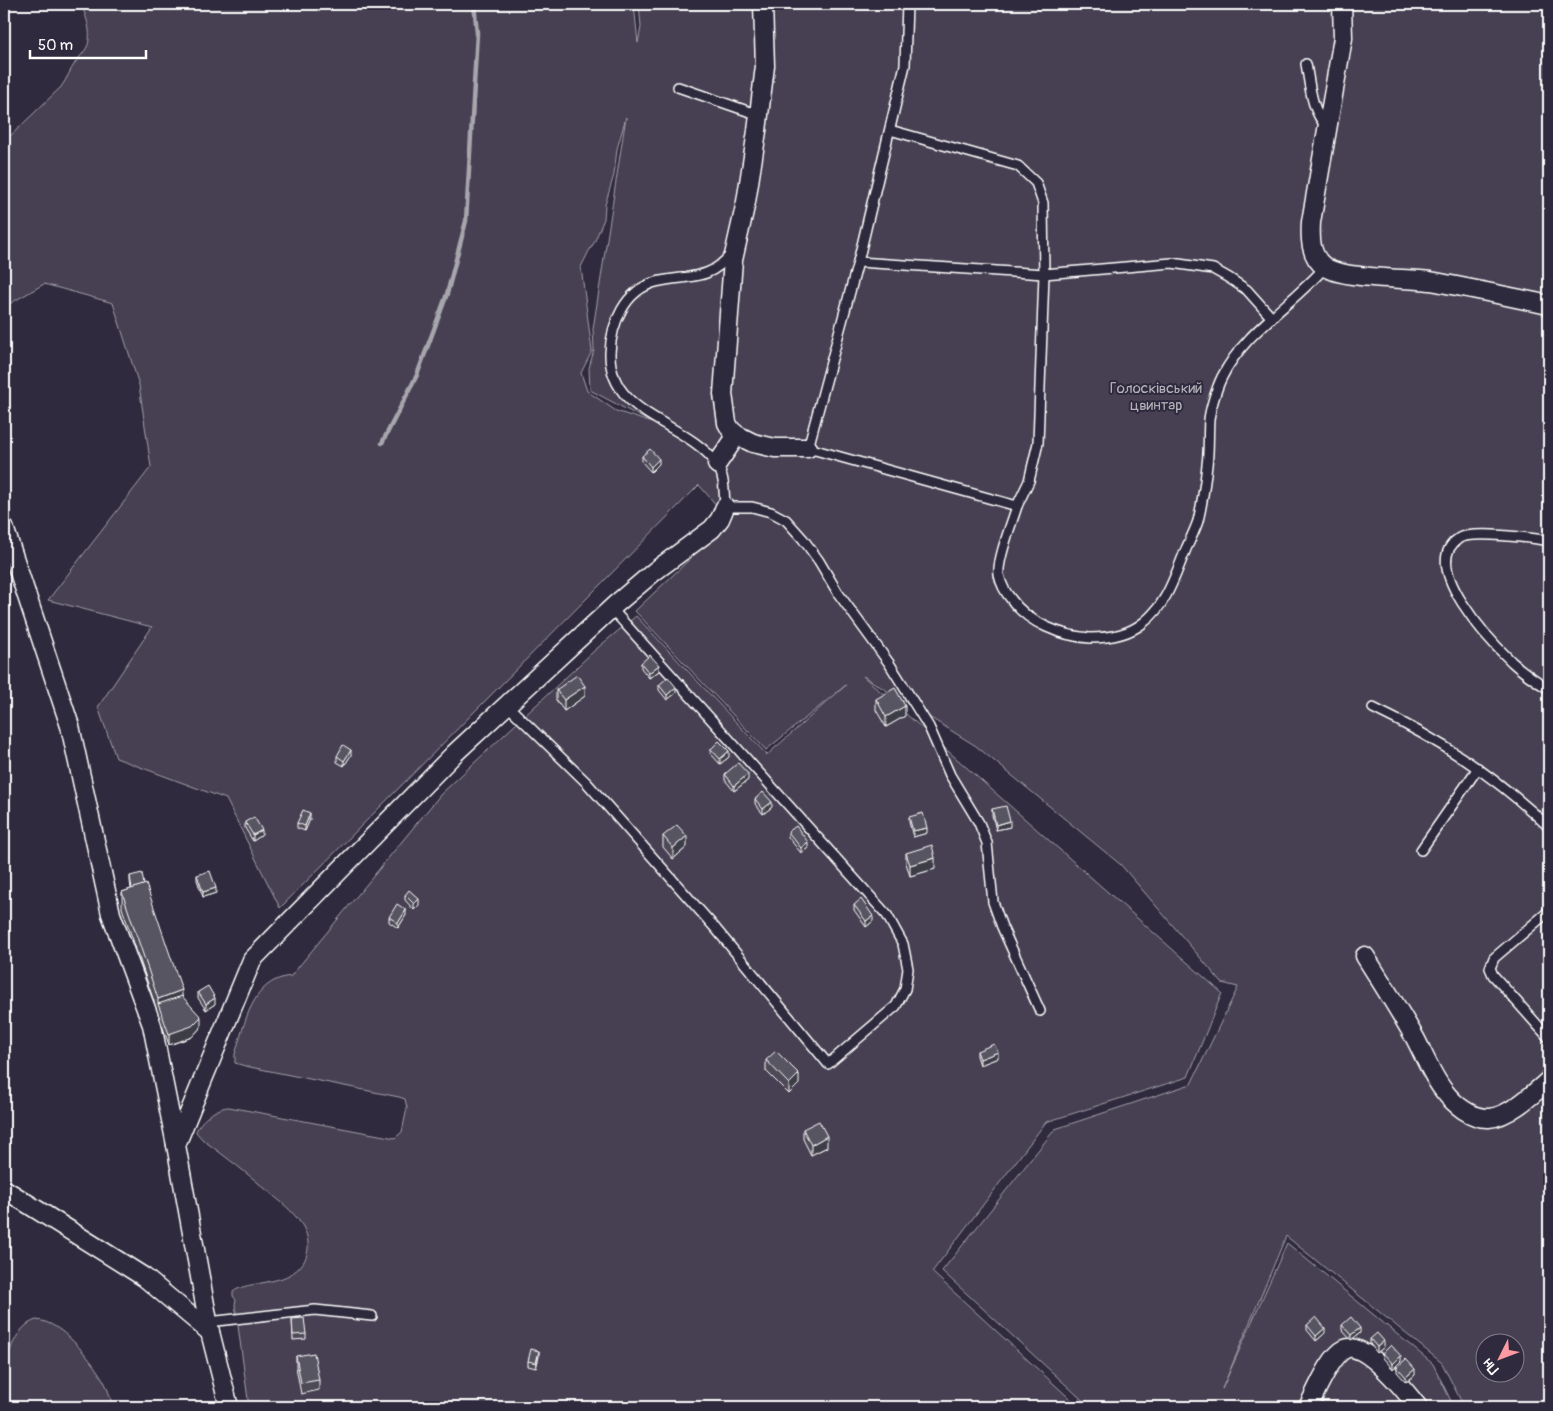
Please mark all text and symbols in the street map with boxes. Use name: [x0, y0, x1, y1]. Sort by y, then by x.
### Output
scale bar: [30, 28, 146, 60]
text: 50 m: [38, 36, 73, 55]
park label: Голосківський цвинтар: [1110, 379, 1202, 415]
north arrow: [1476, 1334, 1526, 1384]
text: Пн: [1479, 1355, 1502, 1378]

